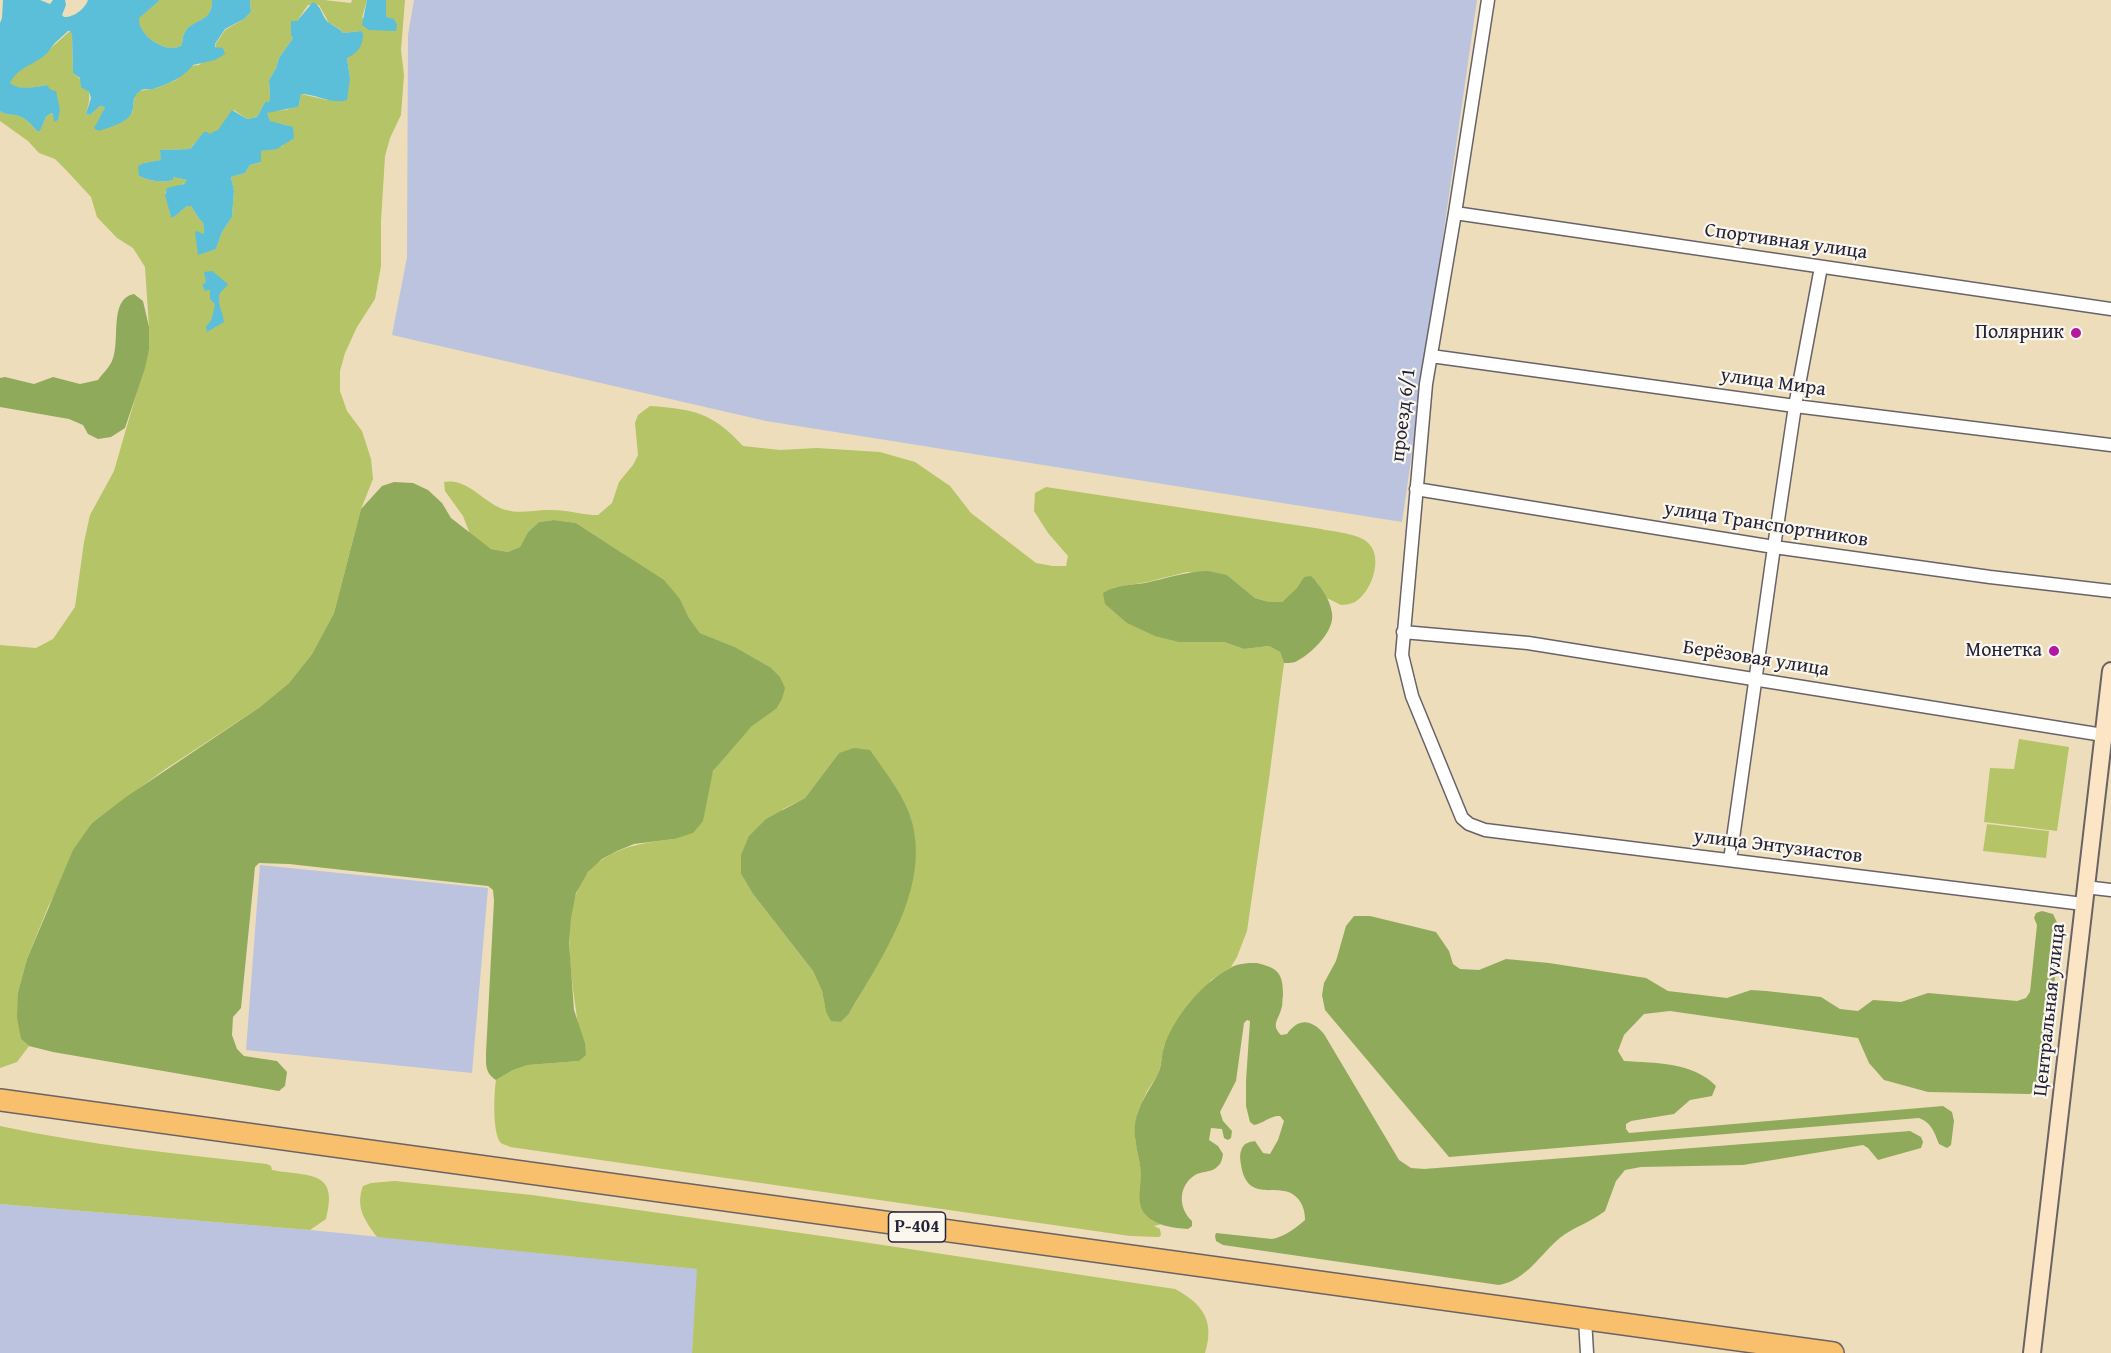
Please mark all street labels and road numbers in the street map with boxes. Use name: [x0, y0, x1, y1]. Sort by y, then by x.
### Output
street label: Спортивная улица: [1703, 219, 1869, 265]
street label: улица Мира: [1719, 364, 1827, 402]
street label: проезд 6/1: [1386, 367, 1422, 463]
street label: улица Транспортников: [1662, 497, 1870, 553]
street label: Берёзовая улица: [1681, 636, 1831, 682]
street label: улица Энтузиастов: [1692, 825, 1864, 869]
street label: Центральная улица: [2029, 922, 2071, 1098]
road number: Р-404: [888, 1212, 946, 1242]

